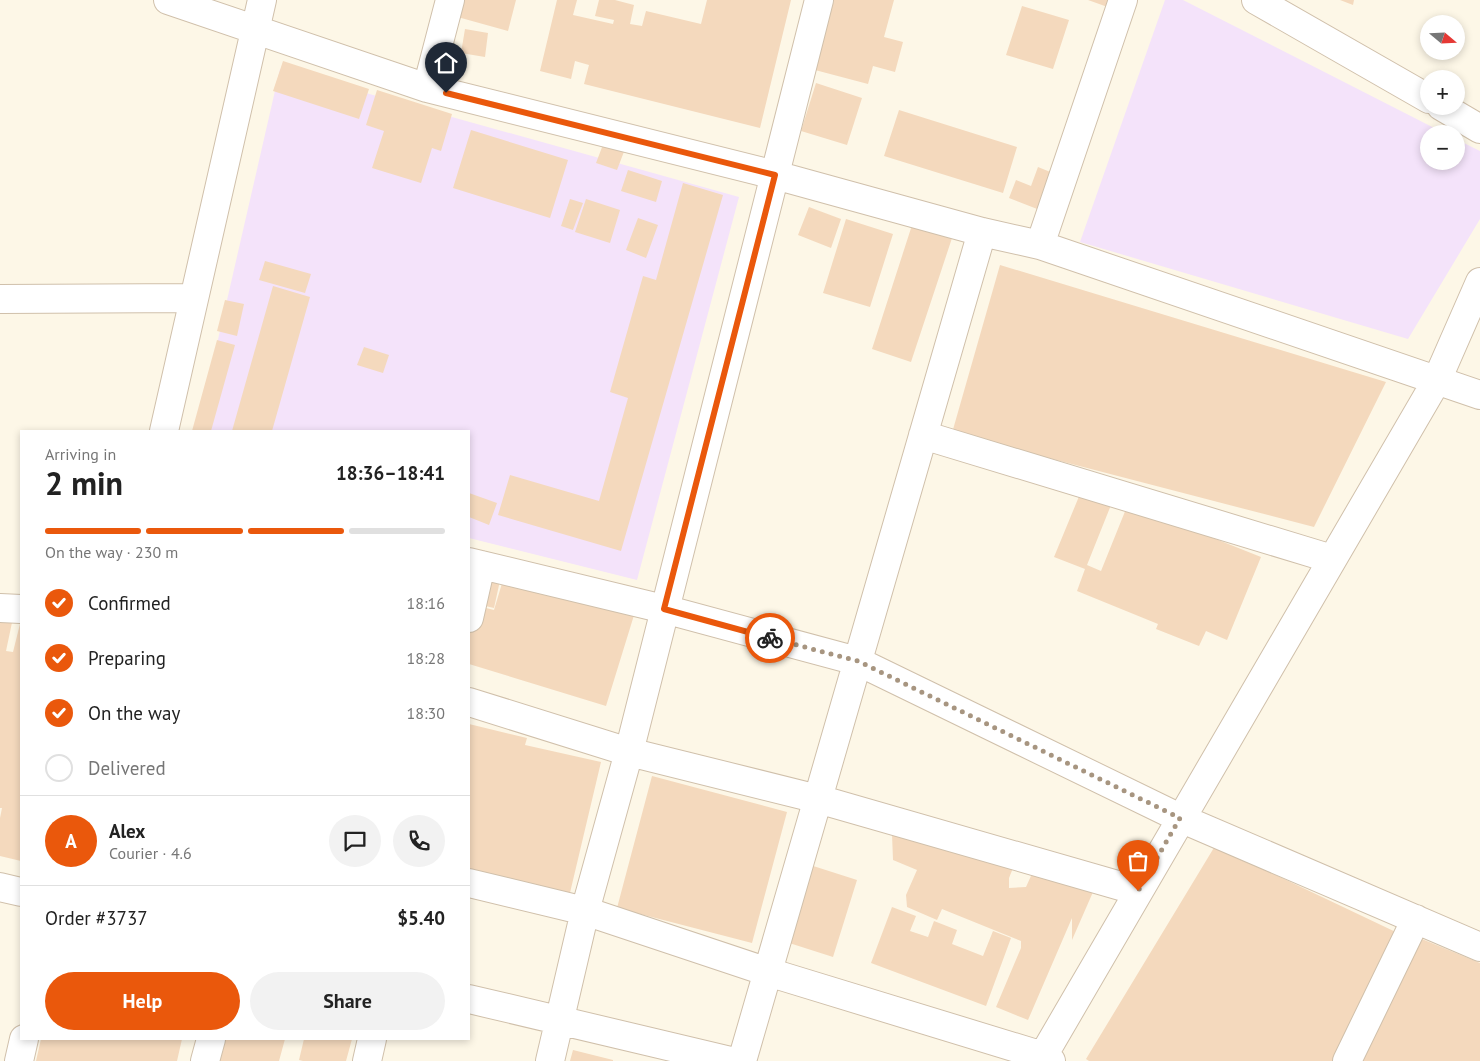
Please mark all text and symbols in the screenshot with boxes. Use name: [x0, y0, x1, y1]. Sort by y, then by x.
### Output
north arrow: [1420, 15, 1465, 60]
map controls: [1420, 15, 1465, 170]
pin: [425, 42, 467, 93]
icon: home: [432, 49, 460, 77]
button: +: [1420, 70, 1465, 115]
button: −: [1420, 125, 1465, 170]
text: Arriving in: [45, 444, 116, 464]
text: 18:36–18:41: [336, 461, 445, 485]
text: 2 min: [45, 462, 123, 504]
text: On the way · 230 m: [45, 542, 178, 562]
icon: check: [45, 589, 73, 617]
text: Confirmed: [88, 591, 171, 615]
text: 18:16: [407, 593, 445, 613]
courier: [745, 613, 795, 663]
icon: bike: [756, 624, 784, 652]
icon: check: [45, 644, 73, 672]
text: Preparing: [88, 646, 166, 670]
text: 18:28: [407, 648, 445, 668]
icon: check: [45, 699, 73, 727]
text: On the way: [88, 701, 180, 725]
text: 18:30: [407, 703, 445, 723]
text: Delivered: [88, 756, 166, 780]
button: chat: [329, 815, 381, 867]
button: phone: [393, 815, 445, 867]
text: Alex: [109, 819, 145, 843]
text: A: [65, 829, 77, 853]
pin: [1117, 840, 1159, 891]
text: Courier · 4.6: [109, 843, 192, 863]
icon: bag: [1124, 847, 1152, 875]
text: Order #3737: [45, 906, 148, 930]
text: $5.40: [397, 906, 445, 930]
button: Help: [45, 972, 240, 1030]
button: Share: [250, 972, 445, 1030]

